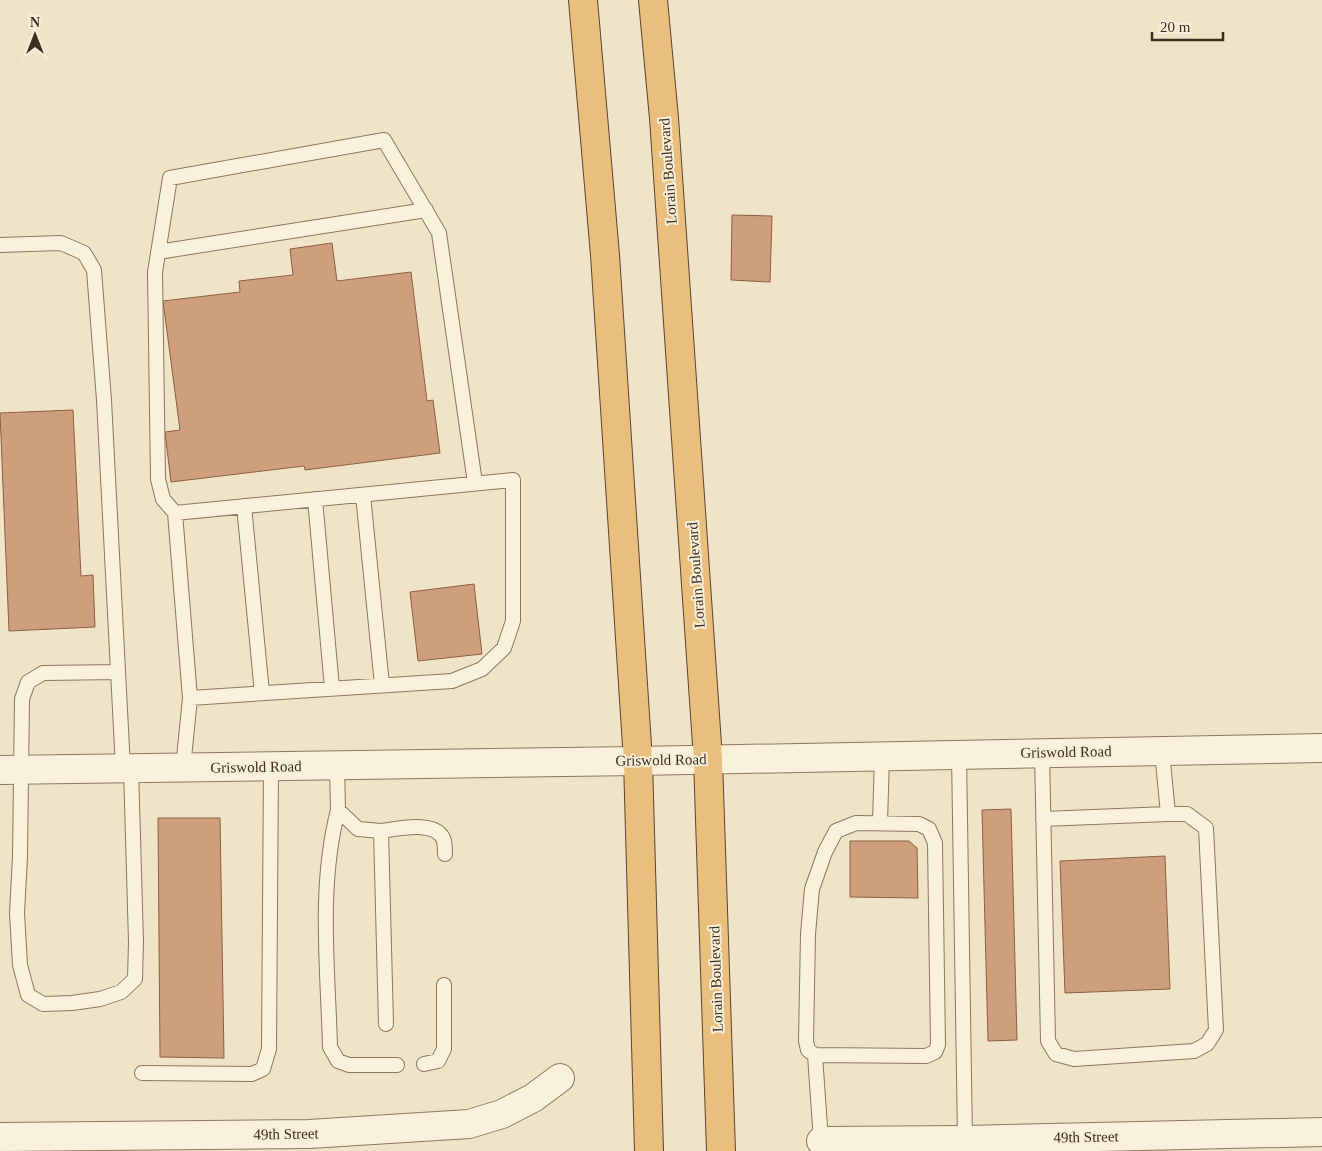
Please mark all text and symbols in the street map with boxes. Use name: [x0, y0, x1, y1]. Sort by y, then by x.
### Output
north arrow: [10, 10, 60, 60]
scale bar: [1152, 10, 1223, 42]
text: N: [30, 15, 40, 30]
text: 20 m: [1160, 19, 1191, 35]
street label: Lorain Boulevard: [656, 117, 680, 225]
street label: Lorain Boulevard: [684, 521, 708, 629]
street label: Griswold Road: [1020, 743, 1112, 761]
street label: Griswold Road: [615, 751, 707, 769]
street label: Griswold Road: [210, 758, 302, 776]
street label: Lorain Boulevard: [706, 925, 726, 1032]
street label: 49th Street: [253, 1125, 320, 1143]
street label: 49th Street: [1053, 1128, 1120, 1146]

